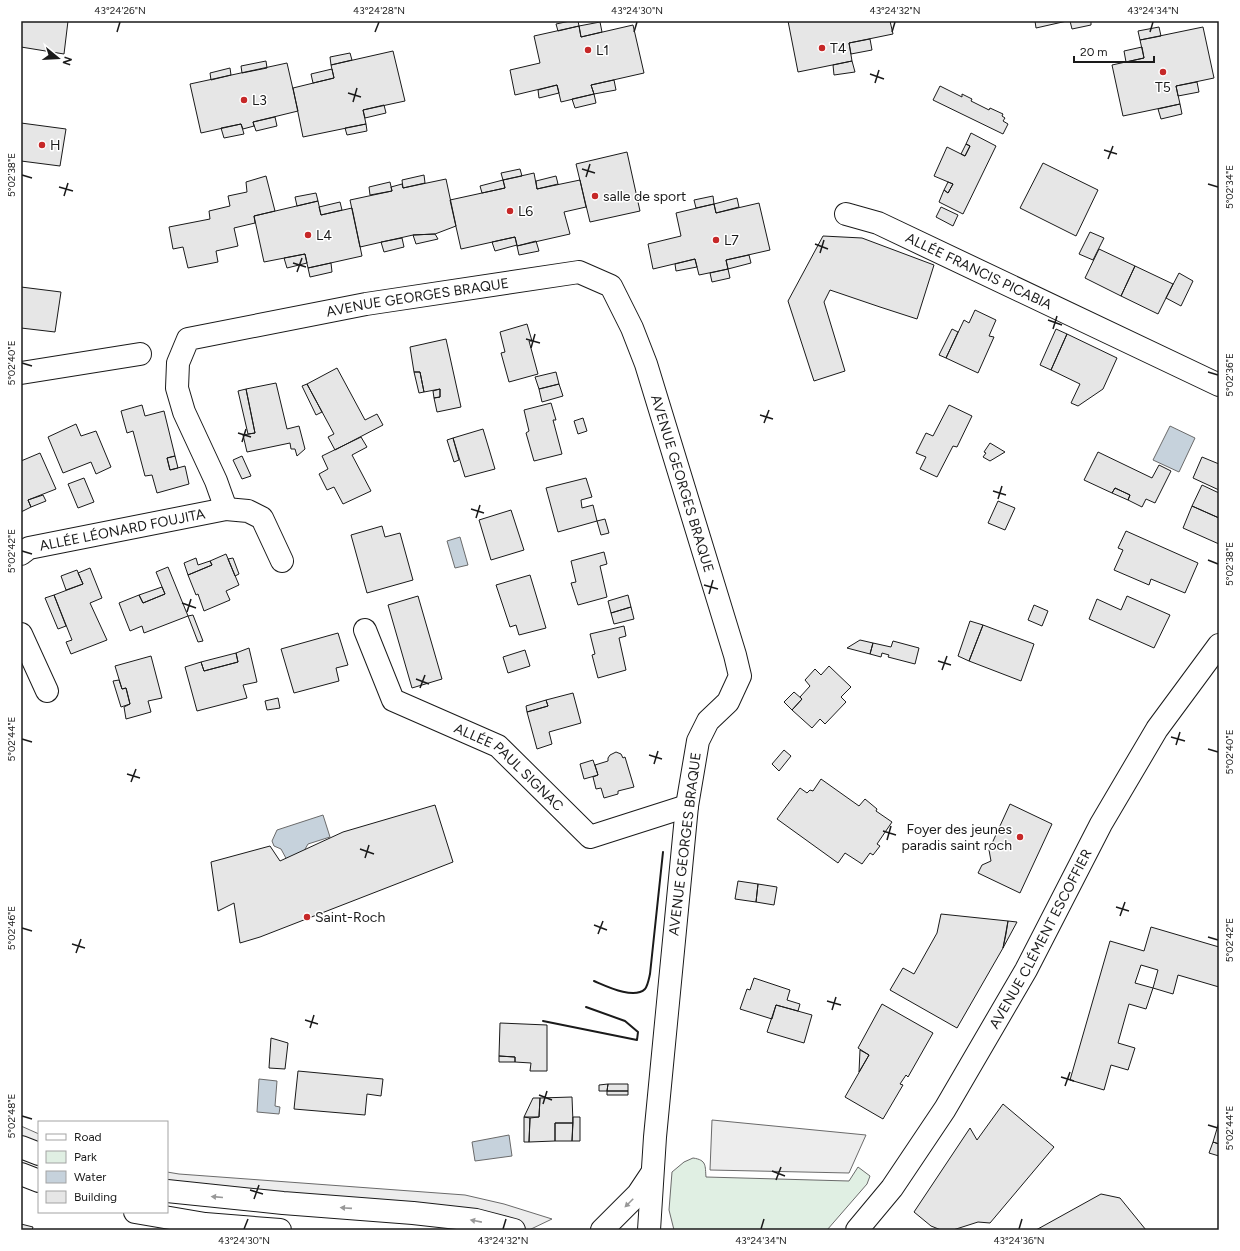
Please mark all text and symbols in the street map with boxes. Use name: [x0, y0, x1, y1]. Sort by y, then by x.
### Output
text: 43°24'26"N: [94, 4, 146, 17]
text: 43°24'28"N: [353, 4, 405, 17]
text: 43°24'30"N: [611, 4, 663, 17]
text: 43°24'32"N: [869, 4, 921, 17]
text: 43°24'34"N: [1127, 4, 1179, 17]
north arrow: [38, 38, 78, 78]
scale bar: [1074, 38, 1154, 64]
place label: T4: [830, 40, 847, 57]
place label: L1: [596, 42, 609, 59]
marker: T4: [817, 43, 827, 53]
marker: L1: [583, 45, 593, 55]
text: 20 m: [1080, 45, 1108, 59]
text: N: [60, 55, 75, 67]
marker: T5: [1158, 67, 1168, 77]
place label: T5: [1155, 79, 1171, 96]
place label: L3: [252, 92, 267, 109]
marker: L3: [239, 95, 249, 105]
place label: H: [50, 137, 61, 154]
marker: H: [37, 140, 47, 150]
text: 5°02'38"E: [5, 153, 18, 197]
text: 5°02'34"E: [1223, 165, 1236, 209]
place label: salle de sport: [603, 188, 686, 205]
marker: salle de sport: [590, 191, 600, 201]
place label: L6: [518, 203, 533, 220]
marker: L6: [505, 206, 515, 216]
place label: L4: [316, 227, 332, 244]
street label: ALLÉE FRANCIS PICABIA: [903, 229, 1055, 313]
marker: L4: [303, 230, 313, 240]
place label: L7: [724, 232, 739, 249]
marker: L7: [711, 235, 721, 245]
street label: AVENUE GEORGES BRAQUE: [325, 274, 510, 320]
text: 5°02'40"E: [5, 340, 18, 386]
text: 5°02'36"E: [1223, 353, 1236, 397]
street label: AVENUE GEORGES BRAQUE: [647, 393, 718, 575]
street label: ALLÉE LÉONARD FOUJITA: [38, 505, 207, 554]
text: 5°02'42"E: [5, 529, 18, 573]
text: 5°02'38"E: [1223, 542, 1236, 586]
text: 5°02'44"E: [5, 716, 18, 761]
street label: ALLÉE PAUL SIGNAC: [452, 719, 567, 814]
text: 5°02'40"E: [1223, 729, 1236, 775]
street label: AVENUE GEORGES BRAQUE: [665, 751, 705, 937]
place label: Foyer des jeunes paradis saint roch: [902, 821, 1012, 854]
marker: Foyer des jeunes paradis saint roch: [1015, 832, 1025, 842]
street label: AVENUE CLÉMENT ESCOFFIER: [985, 846, 1095, 1032]
text: 5°02'46"E: [5, 906, 18, 950]
place label: Saint-Roch: [315, 909, 385, 926]
marker: Saint-Roch: [302, 912, 312, 922]
text: 5°02'42"E: [1223, 918, 1236, 962]
text: 5°02'48"E: [5, 1093, 18, 1138]
text: 5°02'44"E: [1223, 1105, 1236, 1150]
legend: [38, 1121, 168, 1213]
text: Road: [74, 1130, 102, 1144]
text: Park: [74, 1150, 97, 1164]
text: Water: [74, 1170, 106, 1184]
text: Building: [74, 1190, 117, 1204]
one-way arrow: [211, 1194, 223, 1200]
one-way arrow: [625, 1198, 634, 1208]
one-way arrow: [340, 1205, 352, 1211]
one-way arrow: [470, 1217, 482, 1223]
text: 43°24'30"N: [218, 1234, 270, 1247]
text: 43°24'32"N: [477, 1234, 529, 1247]
text: 43°24'34"N: [735, 1234, 787, 1247]
text: 43°24'36"N: [993, 1234, 1045, 1247]

